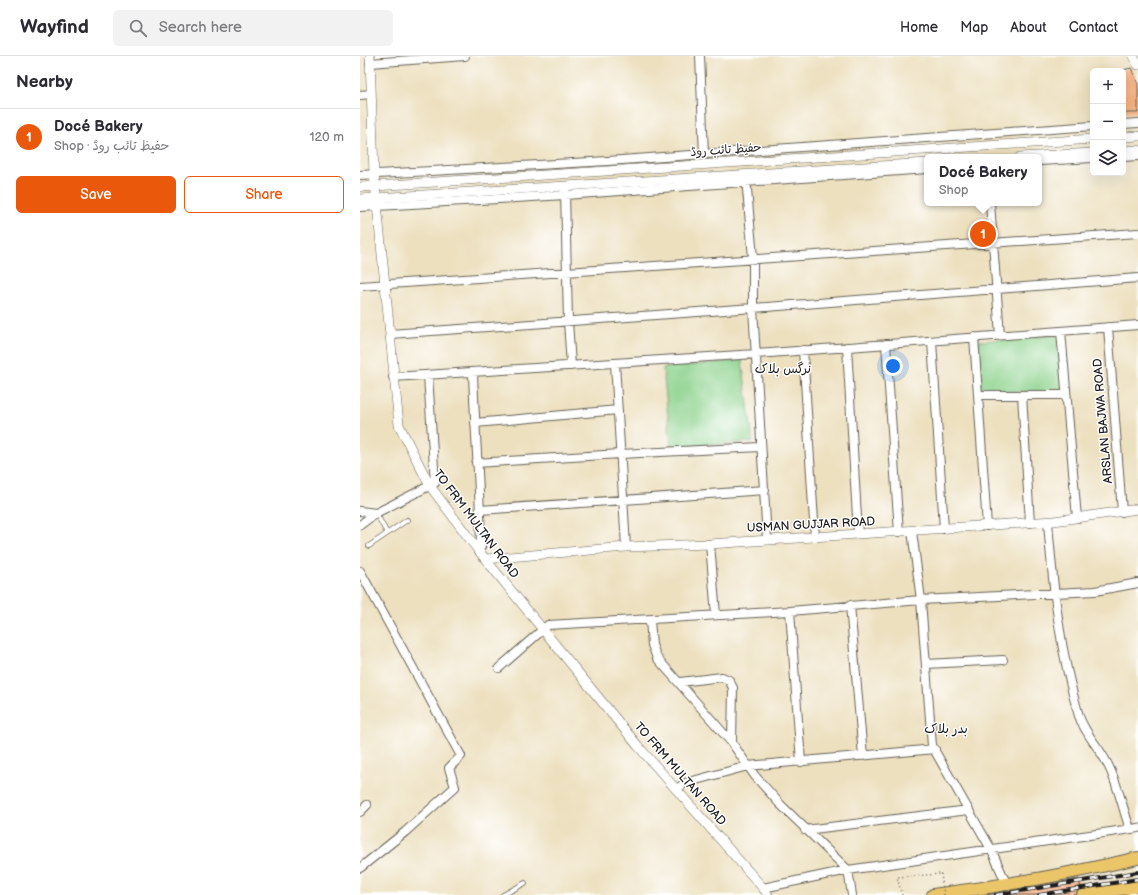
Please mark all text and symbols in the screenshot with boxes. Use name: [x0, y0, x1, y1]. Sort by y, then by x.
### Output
search box: [113, 10, 393, 46]
text: Wayfind: [20, 16, 89, 39]
icon: search: [127, 17, 149, 39]
text: Search here: [159, 18, 242, 37]
text: Home: [900, 19, 938, 36]
text: Map: [960, 19, 988, 36]
text: About: [1010, 19, 1047, 36]
text: Contact: [1069, 19, 1118, 36]
map controls: [1090, 68, 1126, 176]
button: +: [1090, 68, 1126, 104]
text: Nearby: [16, 72, 73, 92]
button: −: [1090, 104, 1126, 140]
text: Docé Bakery: [54, 117, 143, 136]
text: 1: [26, 129, 32, 145]
text: 120 m: [309, 129, 344, 145]
text: Shop · حفیظ تائب روڈ: [54, 138, 169, 154]
street label: حفیظ تائب روڈ: [690, 140, 762, 160]
button: layers: [1090, 140, 1126, 176]
popup: [924, 154, 1042, 206]
text: Docé Bakery: [939, 163, 1027, 182]
button: Save: [16, 176, 176, 213]
button: Share: [184, 176, 344, 213]
text: Shop: [939, 182, 969, 198]
pin: 1: [970, 219, 996, 249]
your location: [883, 356, 903, 376]
street label: ARSLAN BAJWA ROAD: [1090, 358, 1116, 484]
district label: نرگس بلاک: [755, 361, 811, 377]
street label: TO FRM MULTAN ROAD: [430, 467, 522, 581]
street label: USMAN GUJJAR ROAD: [746, 514, 876, 536]
street label: TO FRM MULTAN ROAD: [631, 719, 729, 829]
district label: بدر بلاک: [924, 721, 968, 737]

